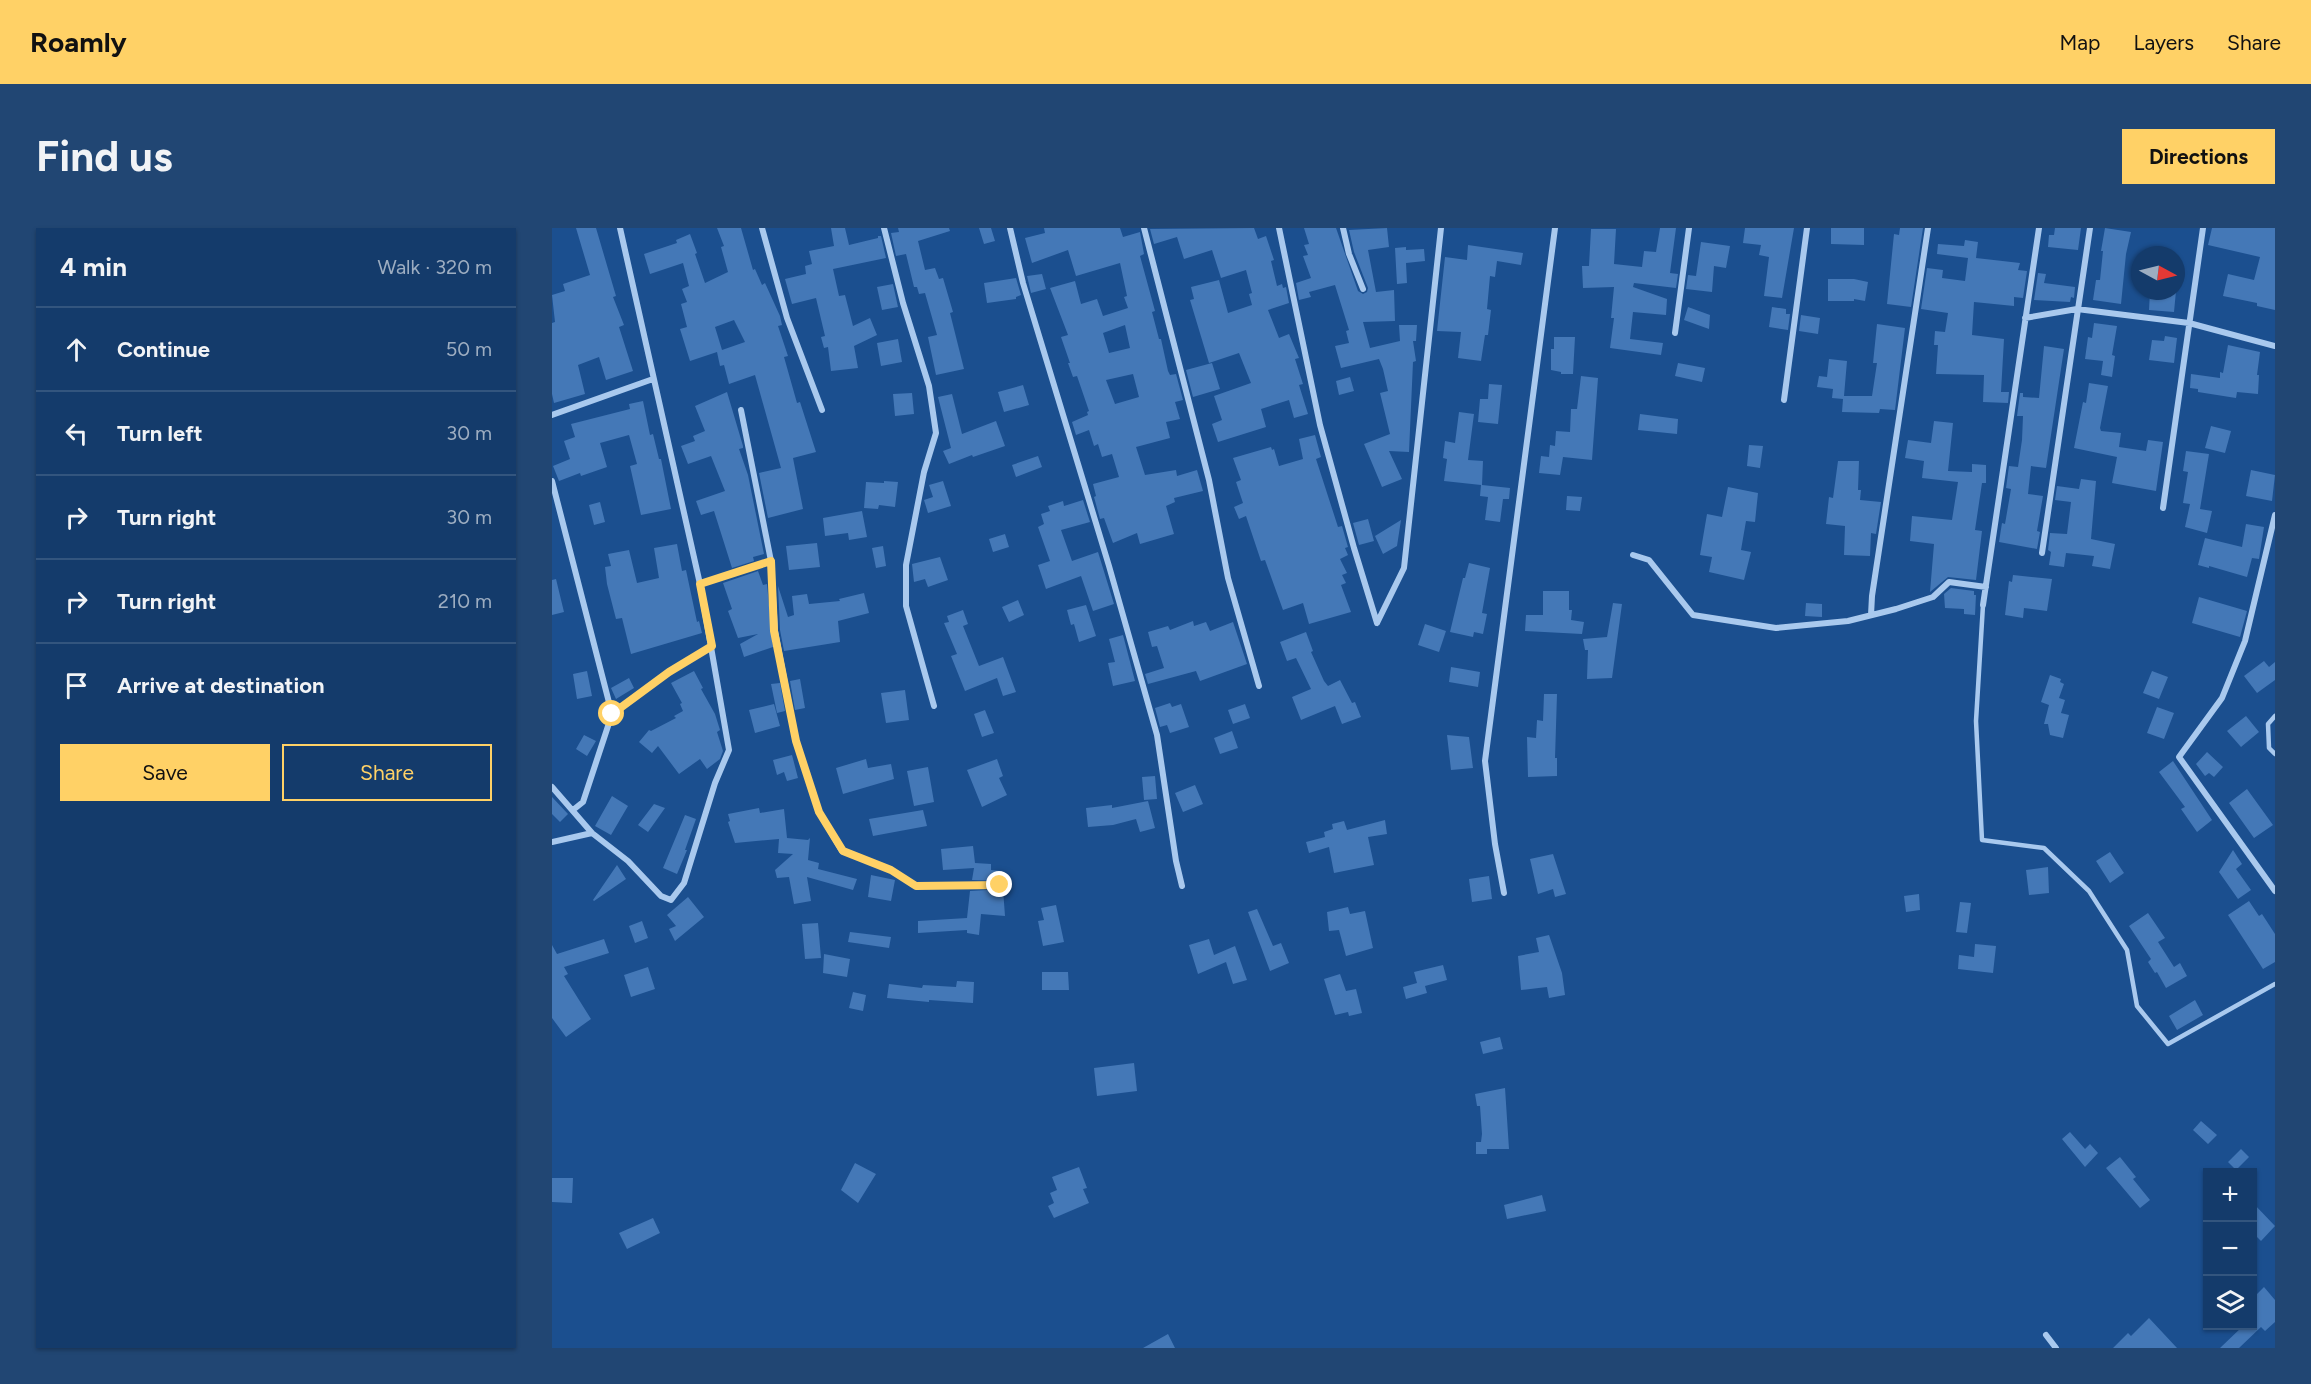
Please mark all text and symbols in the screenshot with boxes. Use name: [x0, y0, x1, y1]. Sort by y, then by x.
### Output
text: Roamly: [30, 25, 127, 59]
text: Map: [2060, 30, 2100, 55]
text: Layers: [2133, 30, 2194, 55]
text: Share: [2227, 30, 2281, 55]
button: Directions: [2122, 129, 2275, 184]
text: Find us: [36, 131, 173, 182]
north arrow: [2131, 246, 2185, 300]
text: 4 min: [60, 251, 127, 283]
text: Walk · 320 m: [378, 255, 492, 279]
icon: ahead: [60, 333, 93, 366]
text: Continue: [117, 336, 210, 363]
text: 50 m: [446, 337, 492, 361]
icon: left: [60, 417, 93, 450]
text: Turn left: [117, 420, 203, 447]
text: 30 m: [446, 421, 492, 445]
icon: right: [60, 501, 93, 534]
text: Turn right: [117, 504, 216, 531]
text: 30 m: [446, 505, 492, 529]
icon: right: [60, 585, 93, 618]
text: Turn right: [117, 588, 216, 615]
text: 210 m: [438, 589, 492, 613]
icon: arrive: [60, 669, 93, 702]
text: Arrive at destination: [117, 672, 325, 699]
route start: [598, 700, 624, 726]
button: Save: [60, 744, 270, 801]
button: Share: [282, 744, 492, 801]
route end: [986, 871, 1012, 897]
map controls: [2203, 1168, 2257, 1330]
button: +: [2203, 1168, 2257, 1222]
button: −: [2203, 1222, 2257, 1276]
button: layers: [2203, 1276, 2257, 1330]

